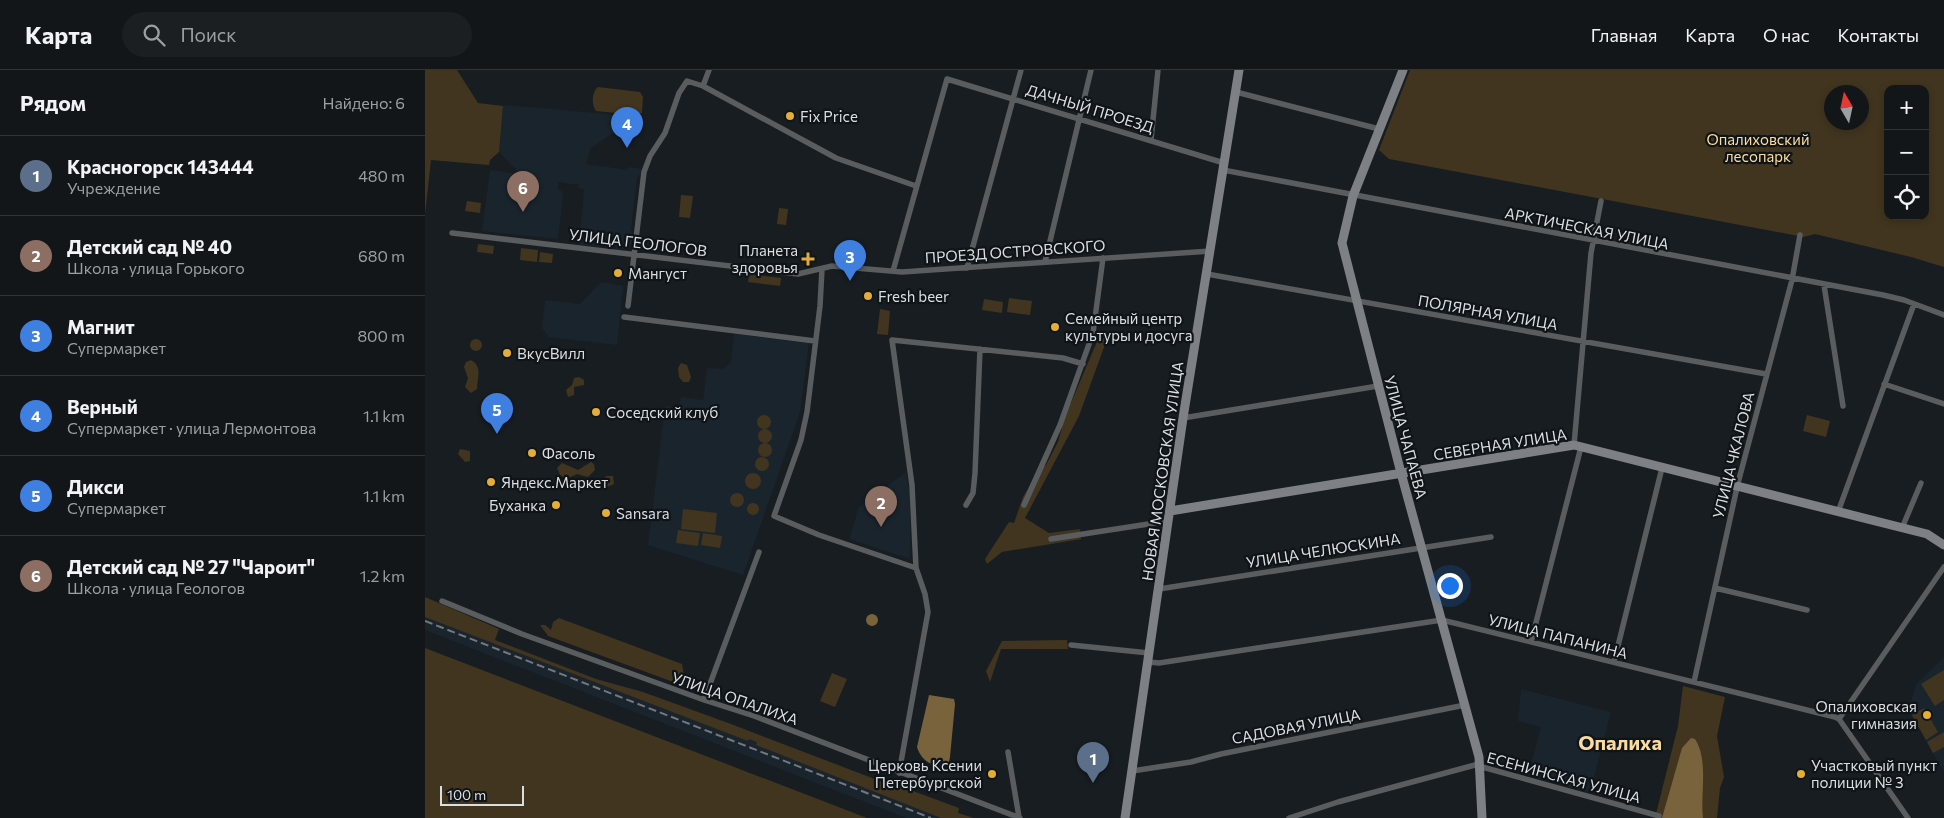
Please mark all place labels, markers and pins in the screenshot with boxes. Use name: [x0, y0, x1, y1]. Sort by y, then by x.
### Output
pin: 4: [611, 107, 643, 148]
place label: Fix Price: [800, 107, 858, 125]
marker: Fix Price: [784, 110, 796, 122]
pin: 6: [507, 171, 539, 212]
pin: 3: [834, 240, 866, 281]
place label: Планета здоровья: [732, 241, 798, 276]
marker: Планета здоровья: [802, 253, 814, 265]
place label: Мангуст: [628, 264, 687, 282]
marker: Мангуст: [612, 267, 624, 279]
place label: Fresh beer: [878, 287, 949, 305]
marker: Fresh beer: [862, 290, 874, 302]
place label: Семейный центр культуры и досуга: [1065, 309, 1193, 344]
marker: Семейный центр культуры и досуга: [1049, 321, 1061, 333]
place label: ВкусВилл: [517, 344, 585, 362]
marker: ВкусВилл: [501, 347, 513, 359]
pin: 5: [481, 393, 513, 434]
place label: Соседский клуб: [606, 403, 718, 421]
marker: Соседский клуб: [590, 406, 602, 418]
place label: Фасоль: [542, 444, 596, 462]
marker: Фасоль: [526, 447, 538, 459]
place label: Яндекс.Маркет: [501, 473, 608, 491]
marker: Яндекс.Маркет: [485, 476, 497, 488]
pin: 2: [865, 486, 897, 527]
place label: Буханка: [489, 496, 546, 514]
marker: Буханка: [550, 499, 562, 511]
place label: Sansara: [616, 504, 670, 522]
marker: Sansara: [600, 507, 612, 519]
place label: Опалиховская гимназия: [1815, 697, 1917, 732]
marker: Опалиховская гимназия: [1921, 709, 1933, 721]
pin: 1: [1077, 742, 1109, 783]
place label: Церковь Ксении Петербургской: [868, 756, 982, 791]
place label: Участковый пункт полиции № 3: [1811, 756, 1937, 791]
marker: Церковь Ксении Петербургской: [986, 768, 998, 780]
marker: Участковый пункт полиции № 3: [1795, 768, 1807, 780]

